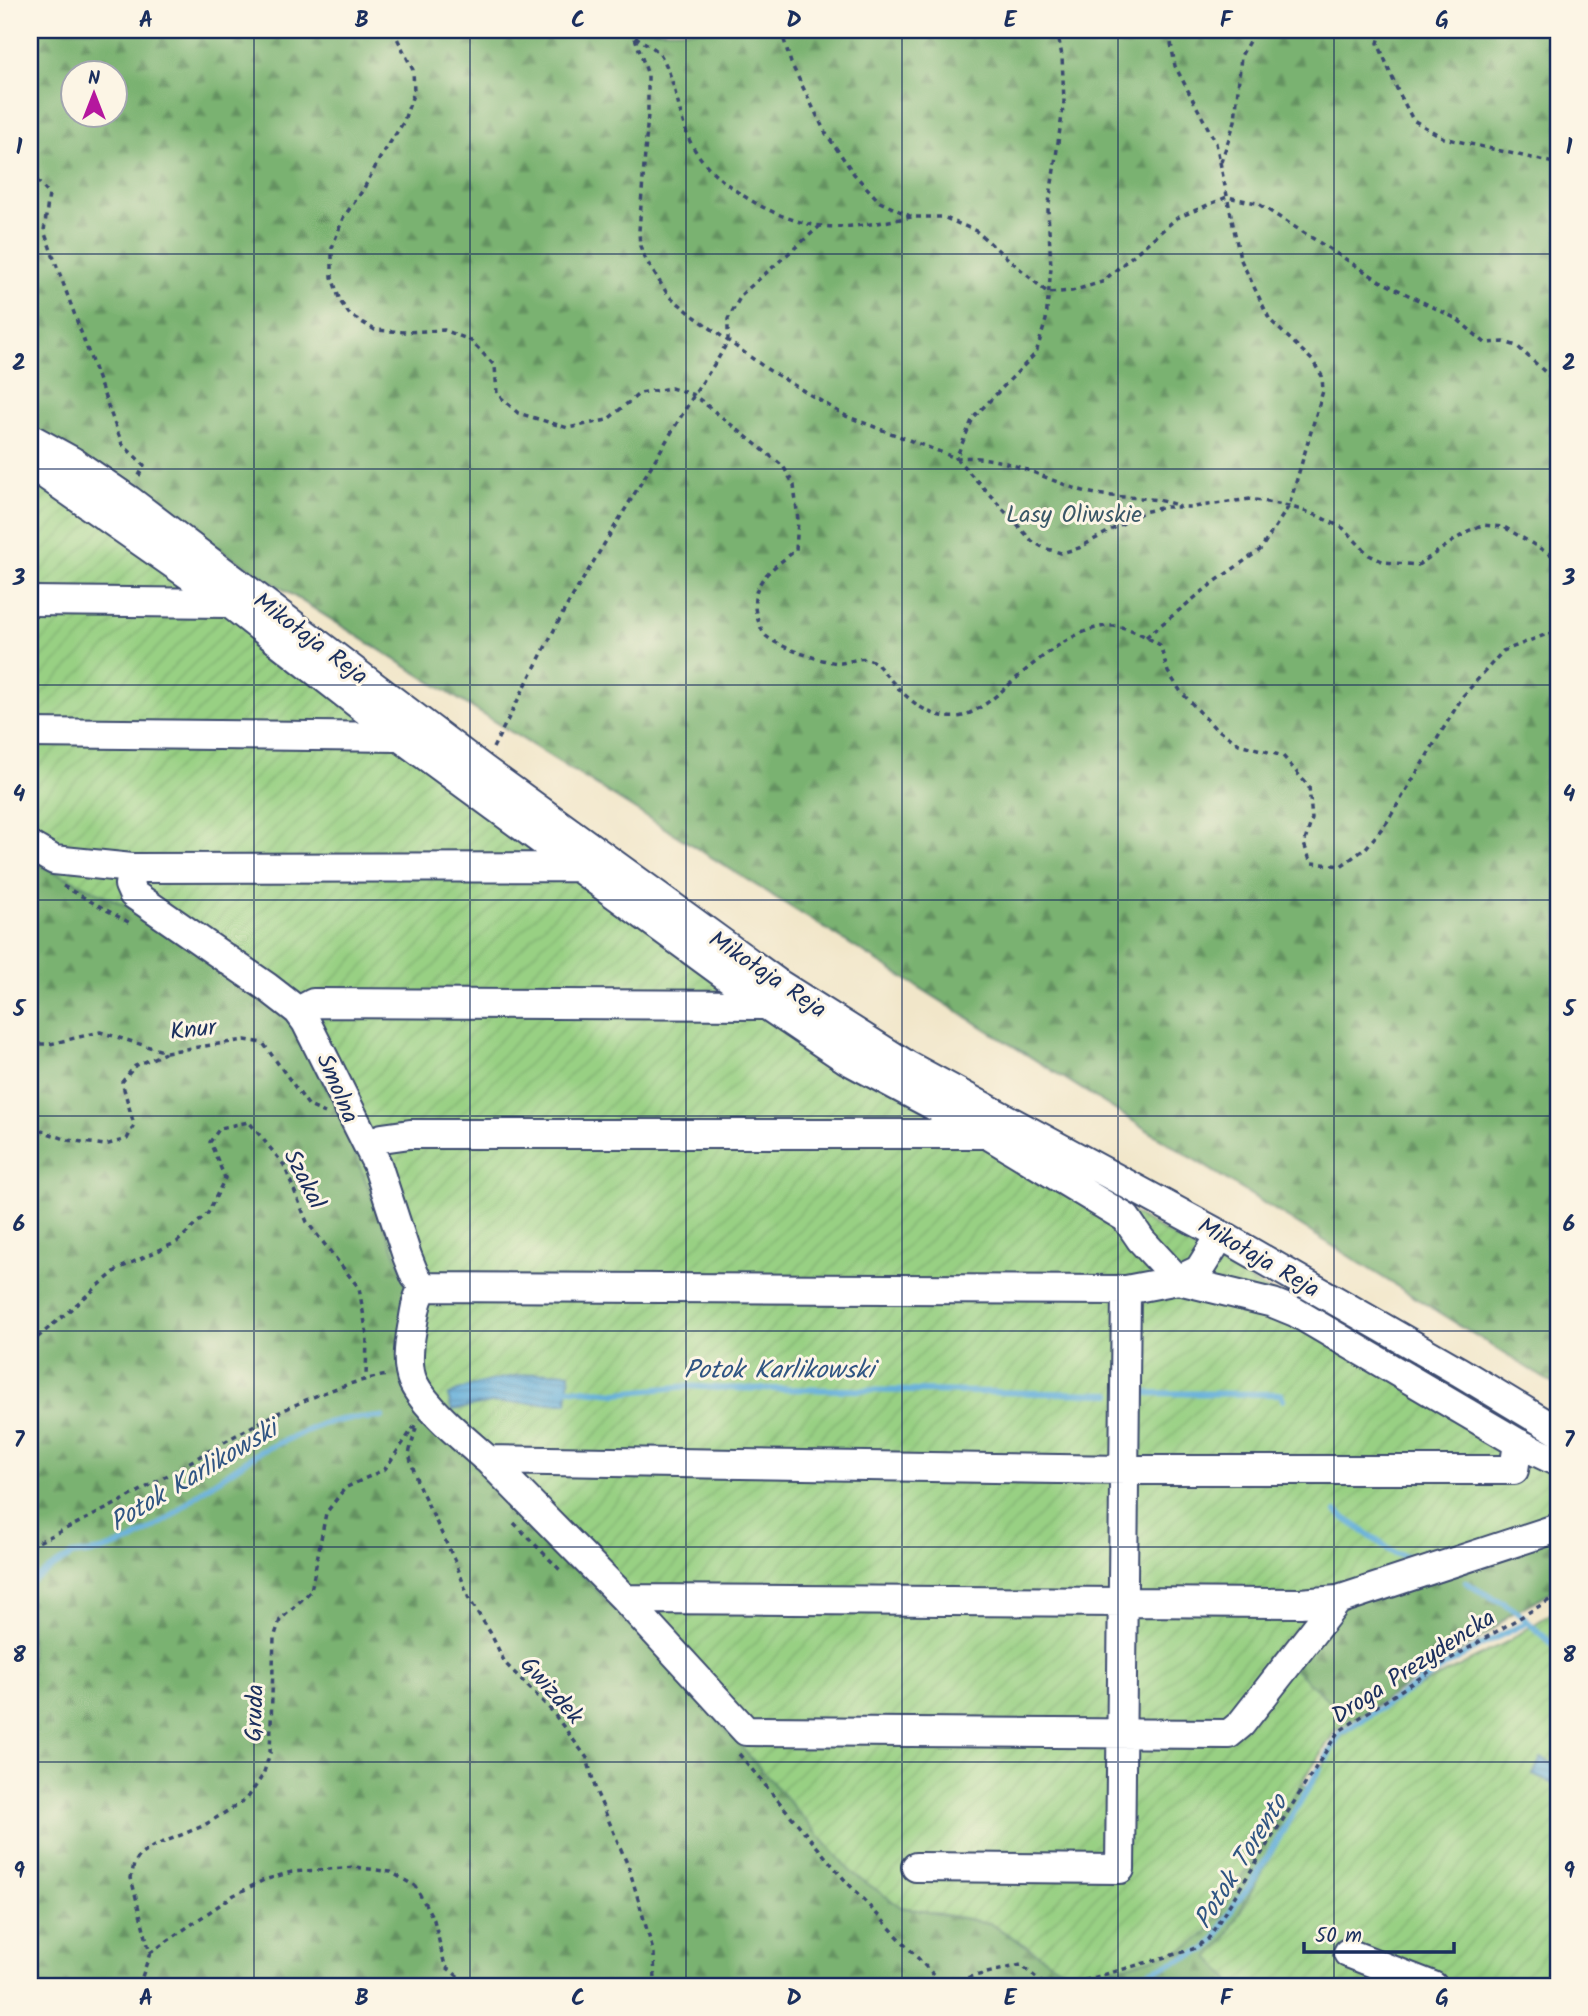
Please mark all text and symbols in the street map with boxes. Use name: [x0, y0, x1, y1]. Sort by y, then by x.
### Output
text: A: [139, 3, 153, 39]
text: B: [355, 3, 369, 39]
text: C: [571, 3, 585, 39]
text: D: [786, 3, 802, 39]
text: E: [1004, 3, 1018, 39]
text: F: [1220, 3, 1234, 39]
text: G: [1435, 3, 1449, 39]
north arrow: [60, 60, 130, 130]
text: N: [88, 64, 100, 94]
text: 1: [16, 130, 23, 166]
text: 1: [1566, 130, 1573, 166]
text: 2: [12, 346, 26, 382]
text: 2: [1562, 346, 1576, 382]
park label: Lasy Oliwskie: [1006, 496, 1142, 535]
text: 3: [12, 561, 26, 597]
text: 3: [1562, 561, 1576, 597]
street label: Mikołaja Reja: [244, 583, 376, 696]
text: 4: [13, 777, 26, 813]
text: 4: [1563, 777, 1576, 813]
street label: Mikołaja Reja: [700, 921, 834, 1029]
text: 5: [12, 992, 27, 1028]
text: 5: [1562, 992, 1577, 1028]
street label: Knur: [168, 1008, 220, 1052]
street label: Smolna: [304, 1048, 369, 1130]
street label: Szakal: [272, 1143, 335, 1217]
text: 6: [13, 1207, 25, 1243]
street label: Mikołaja Reja: [1190, 1207, 1327, 1309]
text: 6: [1563, 1207, 1575, 1243]
water label: Potok Karlikowski: [684, 1350, 880, 1392]
water label: Potok Karlikowski: [102, 1407, 291, 1544]
text: 7: [14, 1423, 26, 1459]
text: 7: [1564, 1423, 1576, 1459]
street label: Droga Prezydencka: [1324, 1599, 1504, 1735]
text: 8: [12, 1638, 26, 1674]
text: 8: [1562, 1638, 1576, 1674]
street label: Gwizdek: [509, 1648, 593, 1735]
street label: Gruda: [235, 1684, 276, 1742]
water label: Potok Torento: [1184, 1785, 1301, 1938]
text: 9: [13, 1854, 25, 1890]
text: 9: [1563, 1854, 1575, 1890]
scale bar: [1304, 1911, 1455, 1955]
text: 50 m: [1315, 1920, 1362, 1953]
text: A: [139, 1981, 153, 2016]
text: B: [355, 1981, 369, 2016]
text: C: [571, 1981, 585, 2016]
text: D: [786, 1981, 802, 2016]
text: E: [1004, 1981, 1018, 2016]
text: F: [1220, 1981, 1234, 2016]
text: G: [1435, 1981, 1449, 2016]

